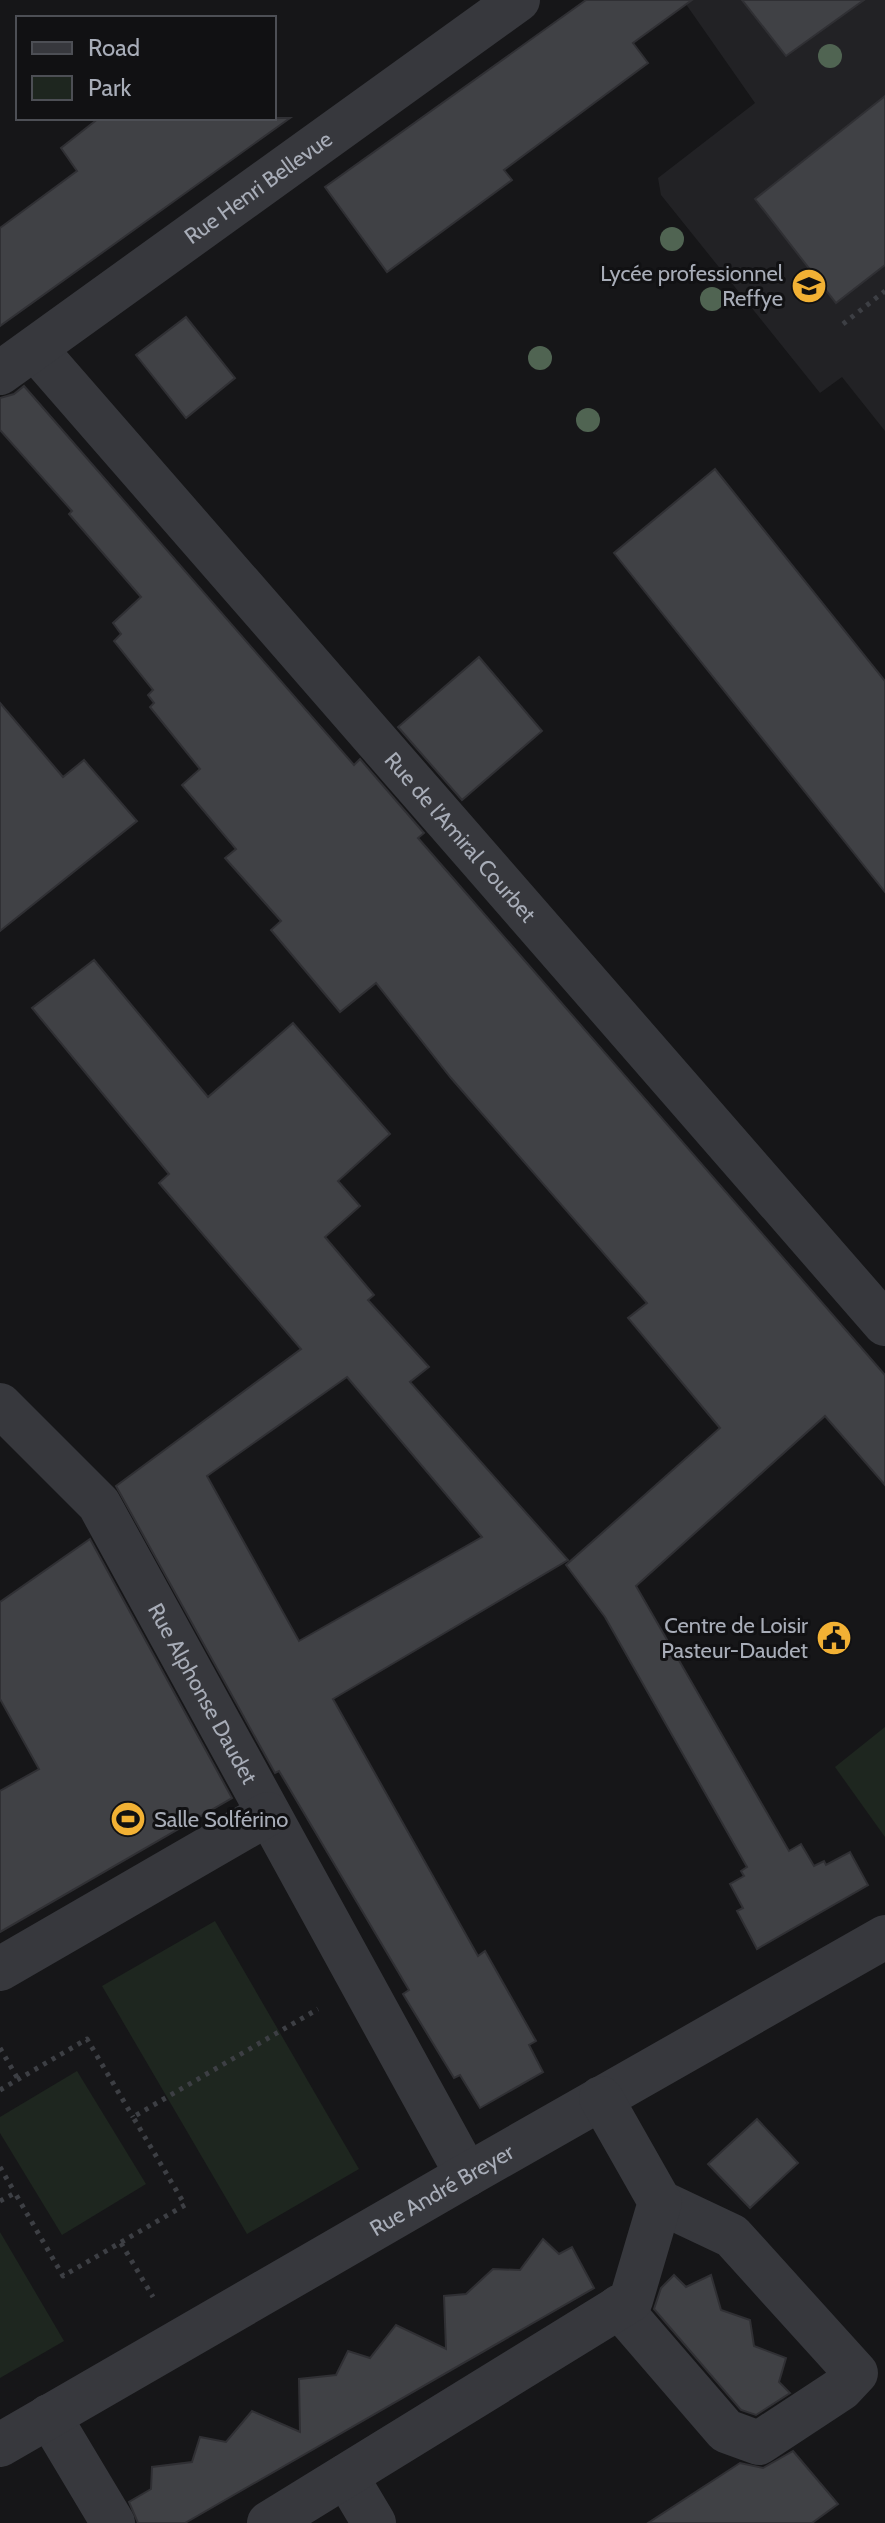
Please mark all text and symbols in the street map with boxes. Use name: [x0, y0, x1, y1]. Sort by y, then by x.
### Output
legend: [16, 16, 276, 120]
text: Road: [88, 33, 140, 62]
text: Park: [88, 73, 131, 102]
street label: Rue Henri Bellevue: [179, 125, 338, 250]
place label: Lycée professionnel Reffye: [600, 260, 784, 312]
school or university icon: Lycée professionnel Reffye: [790, 267, 828, 305]
street label: Rue de l'Amiral Courbet: [379, 747, 542, 928]
street label: Rue Alphonse Daudet: [142, 1599, 263, 1789]
place label: Centre de Loisir Pasteur-Daudet: [661, 1612, 809, 1664]
public building icon: Centre de Loisir Pasteur-Daudet: [815, 1619, 853, 1657]
sports icon: Salle Solférino: [109, 1800, 147, 1838]
place label: Salle Solférino: [154, 1806, 288, 1833]
street label: Rue André Breyer: [365, 2138, 519, 2242]

